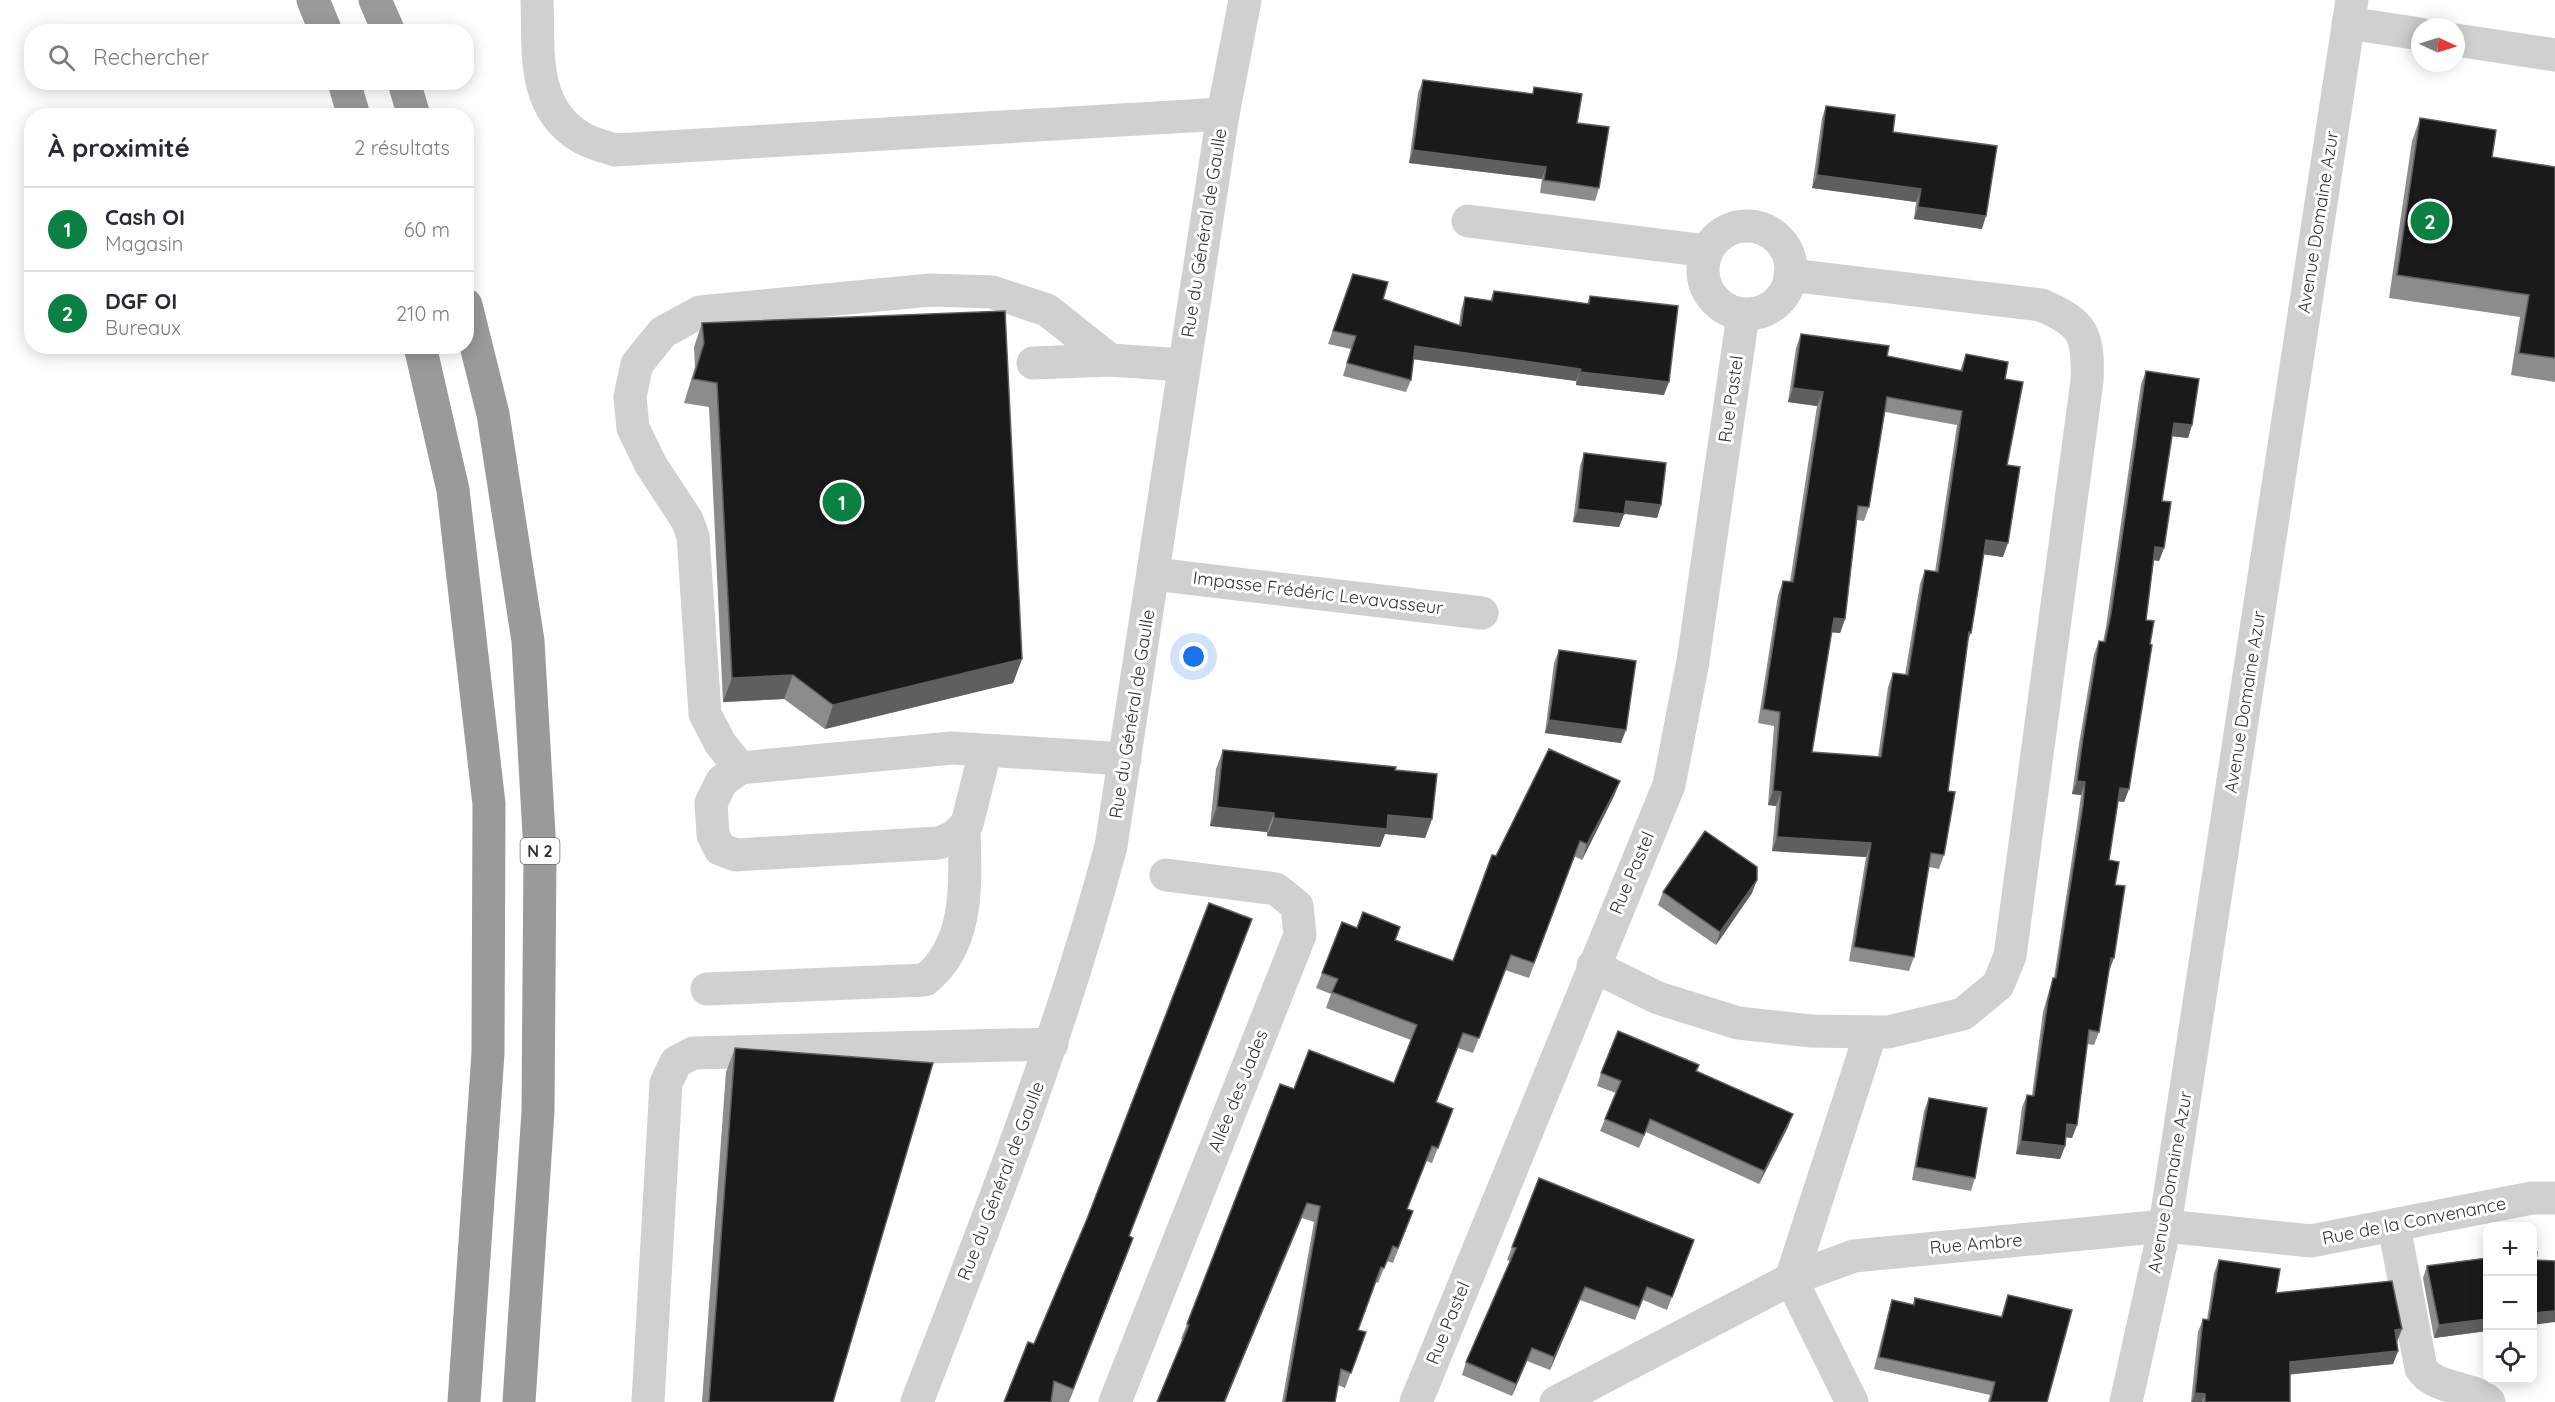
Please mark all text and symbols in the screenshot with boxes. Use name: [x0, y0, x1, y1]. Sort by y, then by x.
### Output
north arrow: [2411, 18, 2465, 72]
search box: [24, 24, 474, 90]
icon: search: [45, 41, 78, 74]
text: Rechercher: [93, 43, 209, 71]
street label: Rue du Général de Gaulle: [1176, 127, 1231, 339]
street label: Avenue Domaine Azur: [2292, 129, 2343, 315]
text: À proximité: [48, 131, 190, 164]
text: 2 résultats: [354, 135, 450, 160]
pin: 2: [2410, 198, 2450, 244]
text: Cash OI: [105, 203, 185, 231]
text: 1: [64, 217, 71, 242]
text: 60 m: [404, 217, 450, 242]
text: Magasin: [105, 231, 183, 256]
text: DGF OI: [105, 287, 177, 315]
text: 2: [62, 301, 73, 326]
text: 210 m: [396, 301, 450, 326]
text: Bureaux: [105, 315, 181, 340]
street label: Rue Pastel: [1713, 354, 1748, 444]
pin: 1: [822, 480, 862, 524]
street label: Impasse Frédéric Levavasseur: [1192, 566, 1445, 619]
street label: Rue du Général de Gaulle: [1104, 608, 1159, 820]
street label: Avenue Domaine Azur: [2219, 609, 2270, 795]
your location: [1179, 642, 1208, 671]
street label: Rue Pastel: [1604, 828, 1659, 918]
road number: N 2: [520, 838, 560, 864]
street label: Allée des Jades: [1202, 1026, 1273, 1155]
street label: Rue du Général de Gaulle: [952, 1078, 1049, 1284]
street label: Avenue Domaine Azur: [2142, 1089, 2197, 1275]
street label: Rue de la Convenance: [2320, 1191, 2508, 1250]
map controls: [2483, 1222, 2537, 1384]
button: +: [2483, 1222, 2537, 1276]
street label: Rue Ambre: [1929, 1228, 2023, 1259]
button: −: [2483, 1276, 2537, 1330]
street label: Rue Pastel: [1420, 1278, 1475, 1368]
button: locate: [2483, 1330, 2537, 1384]

